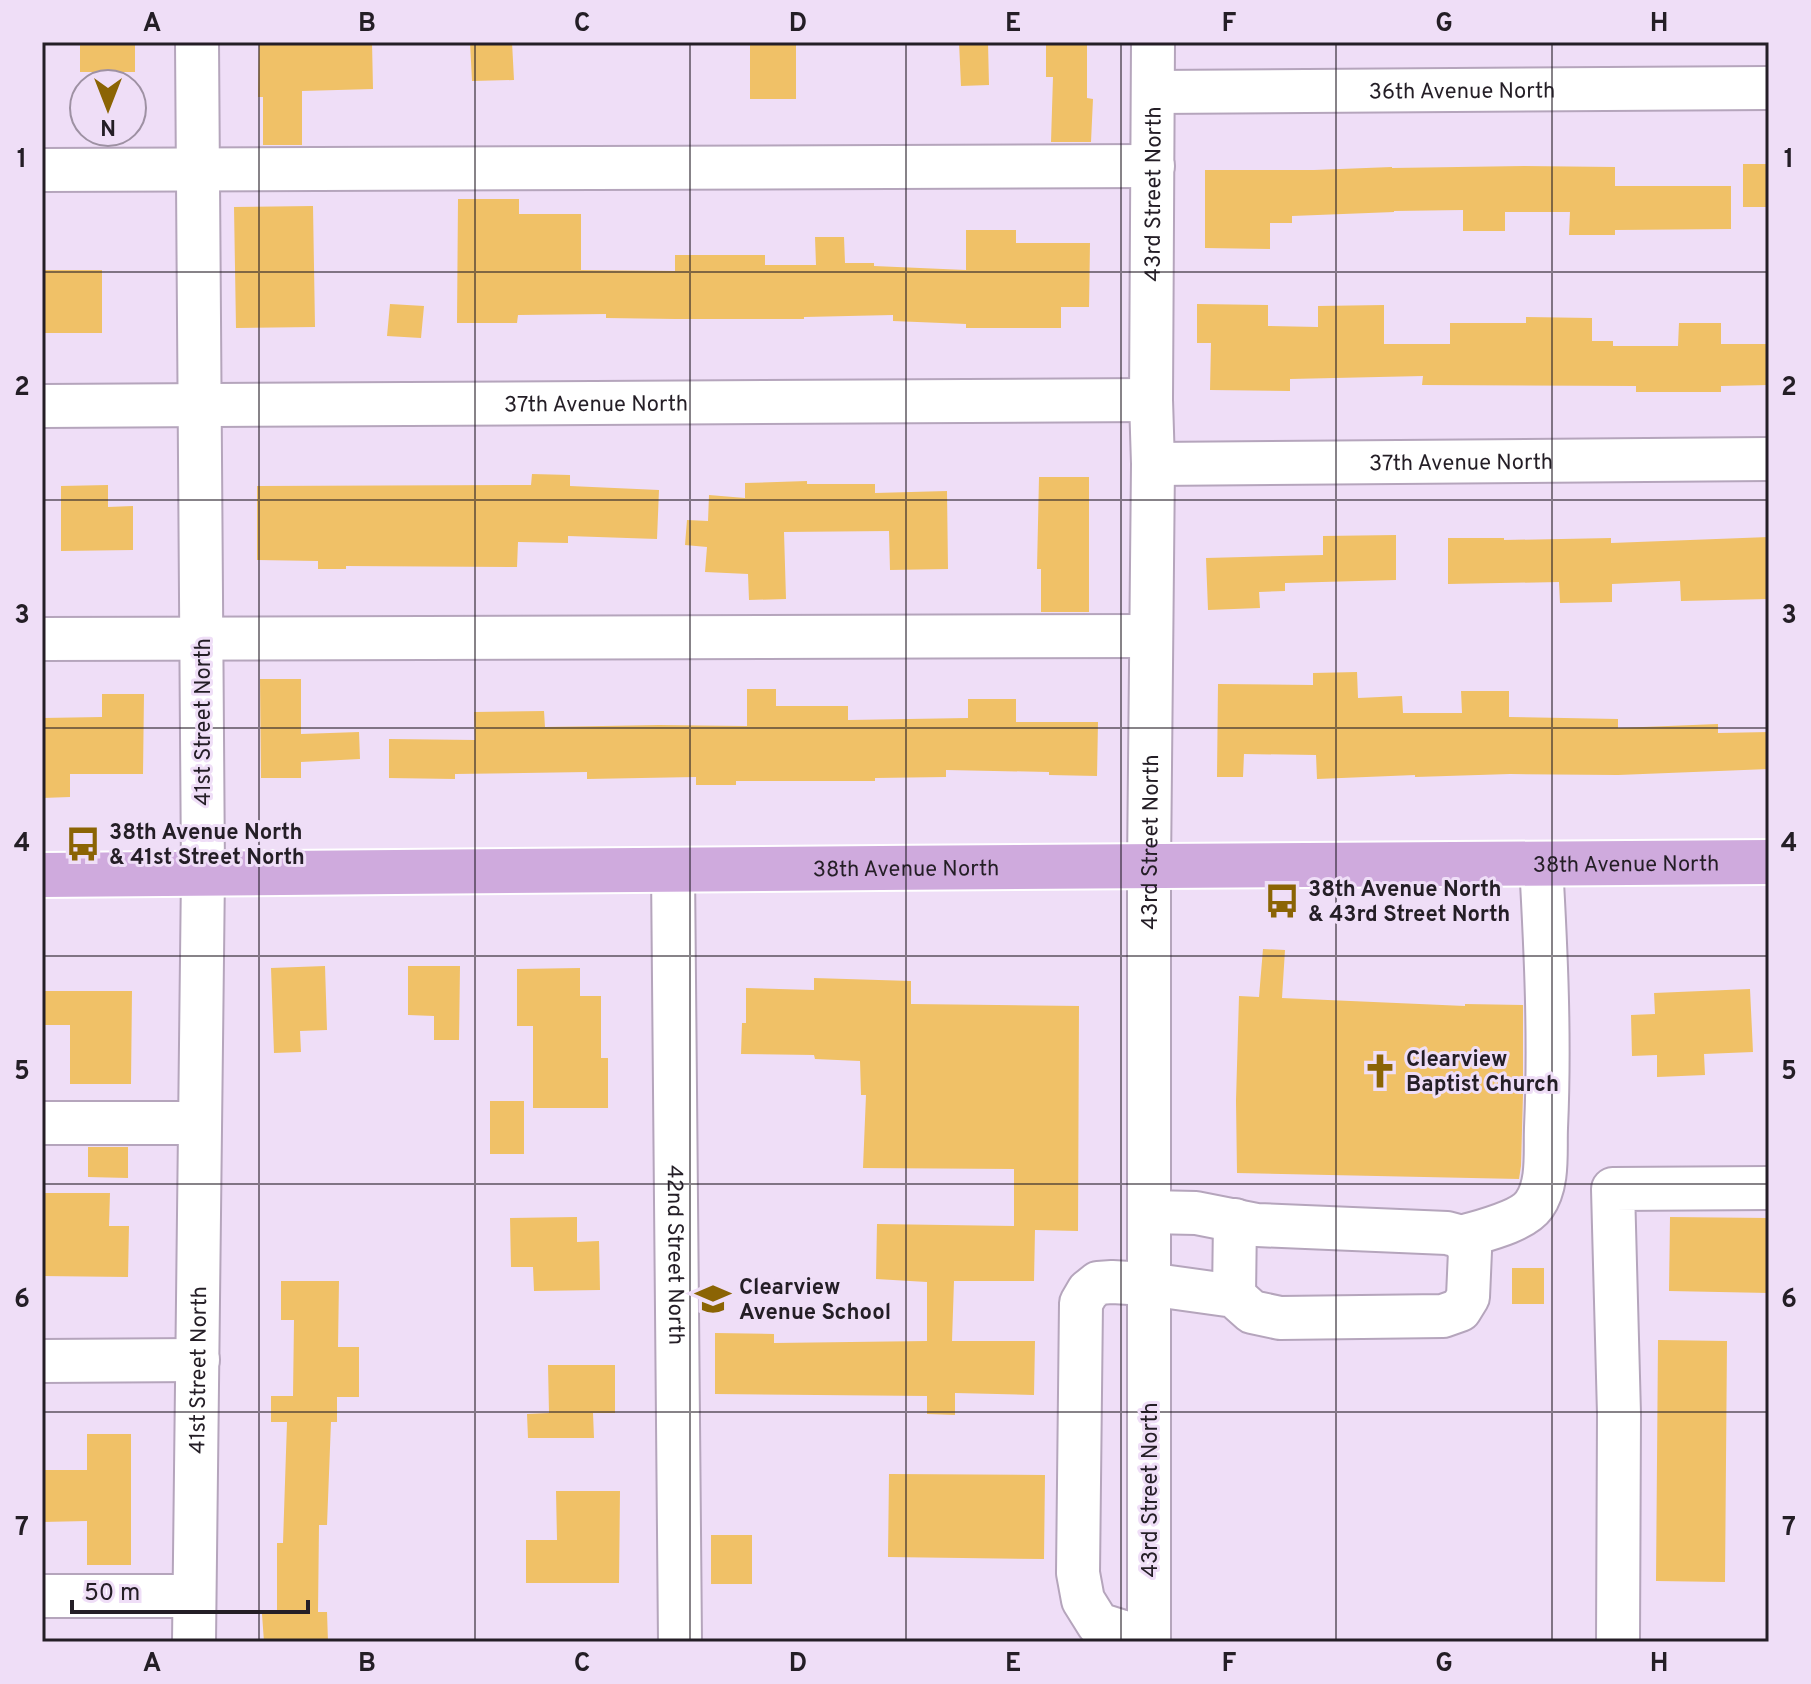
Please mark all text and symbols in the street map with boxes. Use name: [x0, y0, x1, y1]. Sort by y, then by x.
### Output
text: A: [143, 8, 161, 41]
text: B: [358, 8, 376, 41]
text: C: [574, 8, 590, 41]
text: D: [789, 8, 807, 41]
text: E: [1005, 8, 1021, 41]
text: F: [1222, 8, 1237, 41]
text: G: [1435, 8, 1453, 41]
text: H: [1650, 8, 1668, 41]
north arrow: [68, 68, 148, 148]
street label: 36th Avenue North: [1369, 78, 1555, 107]
street label: 43rd Street North: [1141, 106, 1169, 282]
text: N: [100, 112, 116, 139]
text: 1: [17, 144, 27, 177]
text: 1: [1784, 144, 1794, 177]
text: 2: [14, 372, 30, 405]
text: 2: [1781, 372, 1797, 405]
street label: 37th Avenue North: [504, 392, 688, 420]
street label: 37th Avenue North: [1369, 450, 1553, 478]
text: 3: [14, 600, 30, 633]
text: 3: [1781, 600, 1797, 633]
street label: 41st Street North: [191, 638, 218, 806]
street label: 43rd Street North: [1138, 754, 1166, 930]
place label: 38th Avenue North & 41st Street North: [109, 820, 305, 872]
bus stop icon: 38th Avenue North & 41st Street North: [64, 825, 102, 863]
text: 4: [14, 828, 30, 861]
text: 4: [1781, 828, 1797, 861]
street label: 38th Avenue North: [1533, 851, 1719, 880]
street label: 38th Avenue North: [813, 856, 999, 884]
place label: 38th Avenue North & 43rd Street North: [1308, 877, 1510, 929]
bus stop icon: 38th Avenue North & 43rd Street North: [1263, 882, 1301, 920]
place label: Clearview Baptist Church: [1406, 1047, 1559, 1099]
church icon: Clearview Baptist Church: [1361, 1052, 1399, 1090]
text: 5: [14, 1056, 30, 1089]
text: 5: [1781, 1056, 1797, 1089]
street label: 42nd Street North: [660, 1165, 688, 1345]
place label: Clearview Avenue School: [739, 1275, 891, 1327]
school or university icon: Clearview Avenue School: [694, 1280, 732, 1318]
text: 6: [14, 1284, 30, 1317]
text: 6: [1781, 1284, 1797, 1317]
street label: 41st Street North: [185, 1286, 214, 1454]
street label: 43rd Street North: [1138, 1402, 1165, 1578]
text: 7: [15, 1512, 29, 1545]
text: 7: [1782, 1512, 1796, 1545]
scale bar: [72, 1564, 308, 1614]
text: 50 m: [84, 1579, 140, 1609]
text: A: [143, 1648, 161, 1681]
text: B: [358, 1648, 376, 1681]
text: C: [574, 1648, 590, 1681]
text: D: [789, 1648, 807, 1681]
text: E: [1005, 1648, 1021, 1681]
text: F: [1222, 1648, 1237, 1681]
text: G: [1435, 1648, 1453, 1681]
text: H: [1650, 1648, 1668, 1681]

